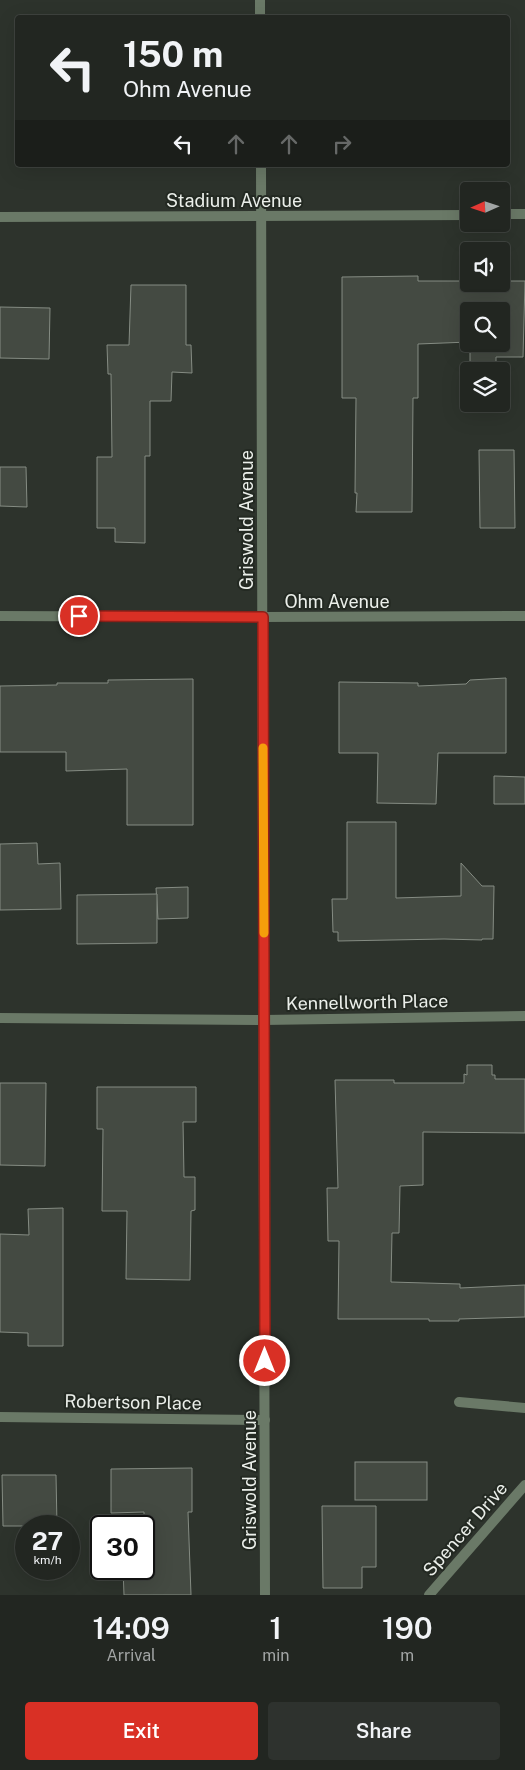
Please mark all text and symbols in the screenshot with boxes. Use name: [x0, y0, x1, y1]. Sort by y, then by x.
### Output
text: 150 m: [123, 34, 223, 75]
icon: left: [40, 35, 105, 100]
text: Ohm Avenue: [123, 76, 252, 102]
icon: left: [169, 130, 197, 158]
icon: ahead: [222, 130, 250, 158]
icon: ahead: [275, 130, 303, 158]
icon: right: [328, 130, 356, 158]
north arrow: [460, 182, 510, 232]
map controls: [460, 182, 510, 412]
street label: Stadium Avenue: [166, 190, 302, 211]
button: sound: [460, 242, 510, 292]
button: search: [460, 302, 510, 352]
button: layers: [460, 362, 510, 412]
street label: Griswold Avenue: [236, 450, 257, 590]
street label: Ohm Avenue: [284, 591, 390, 612]
pin: [58, 595, 100, 637]
icon: arrive: [65, 602, 93, 630]
street label: Kennellworth Place: [286, 990, 448, 1014]
position arrow: [238, 1334, 290, 1386]
street label: Robertson Place: [64, 1390, 202, 1414]
street label: Griswold Avenue: [239, 1410, 260, 1550]
street label: Spencer Drive: [418, 1478, 512, 1580]
speed limit sign: 30: [90, 1515, 155, 1580]
text: 27: [32, 1526, 63, 1556]
text: km/h: [33, 1553, 62, 1567]
text: 14:09: [92, 1610, 170, 1646]
text: 1: [270, 1610, 282, 1646]
text: 190: [382, 1610, 433, 1646]
text: Arrival: [106, 1646, 156, 1665]
text: min: [262, 1646, 289, 1665]
text: m: [400, 1646, 414, 1665]
button: Exit: [25, 1702, 258, 1760]
button: Share: [268, 1702, 500, 1760]

